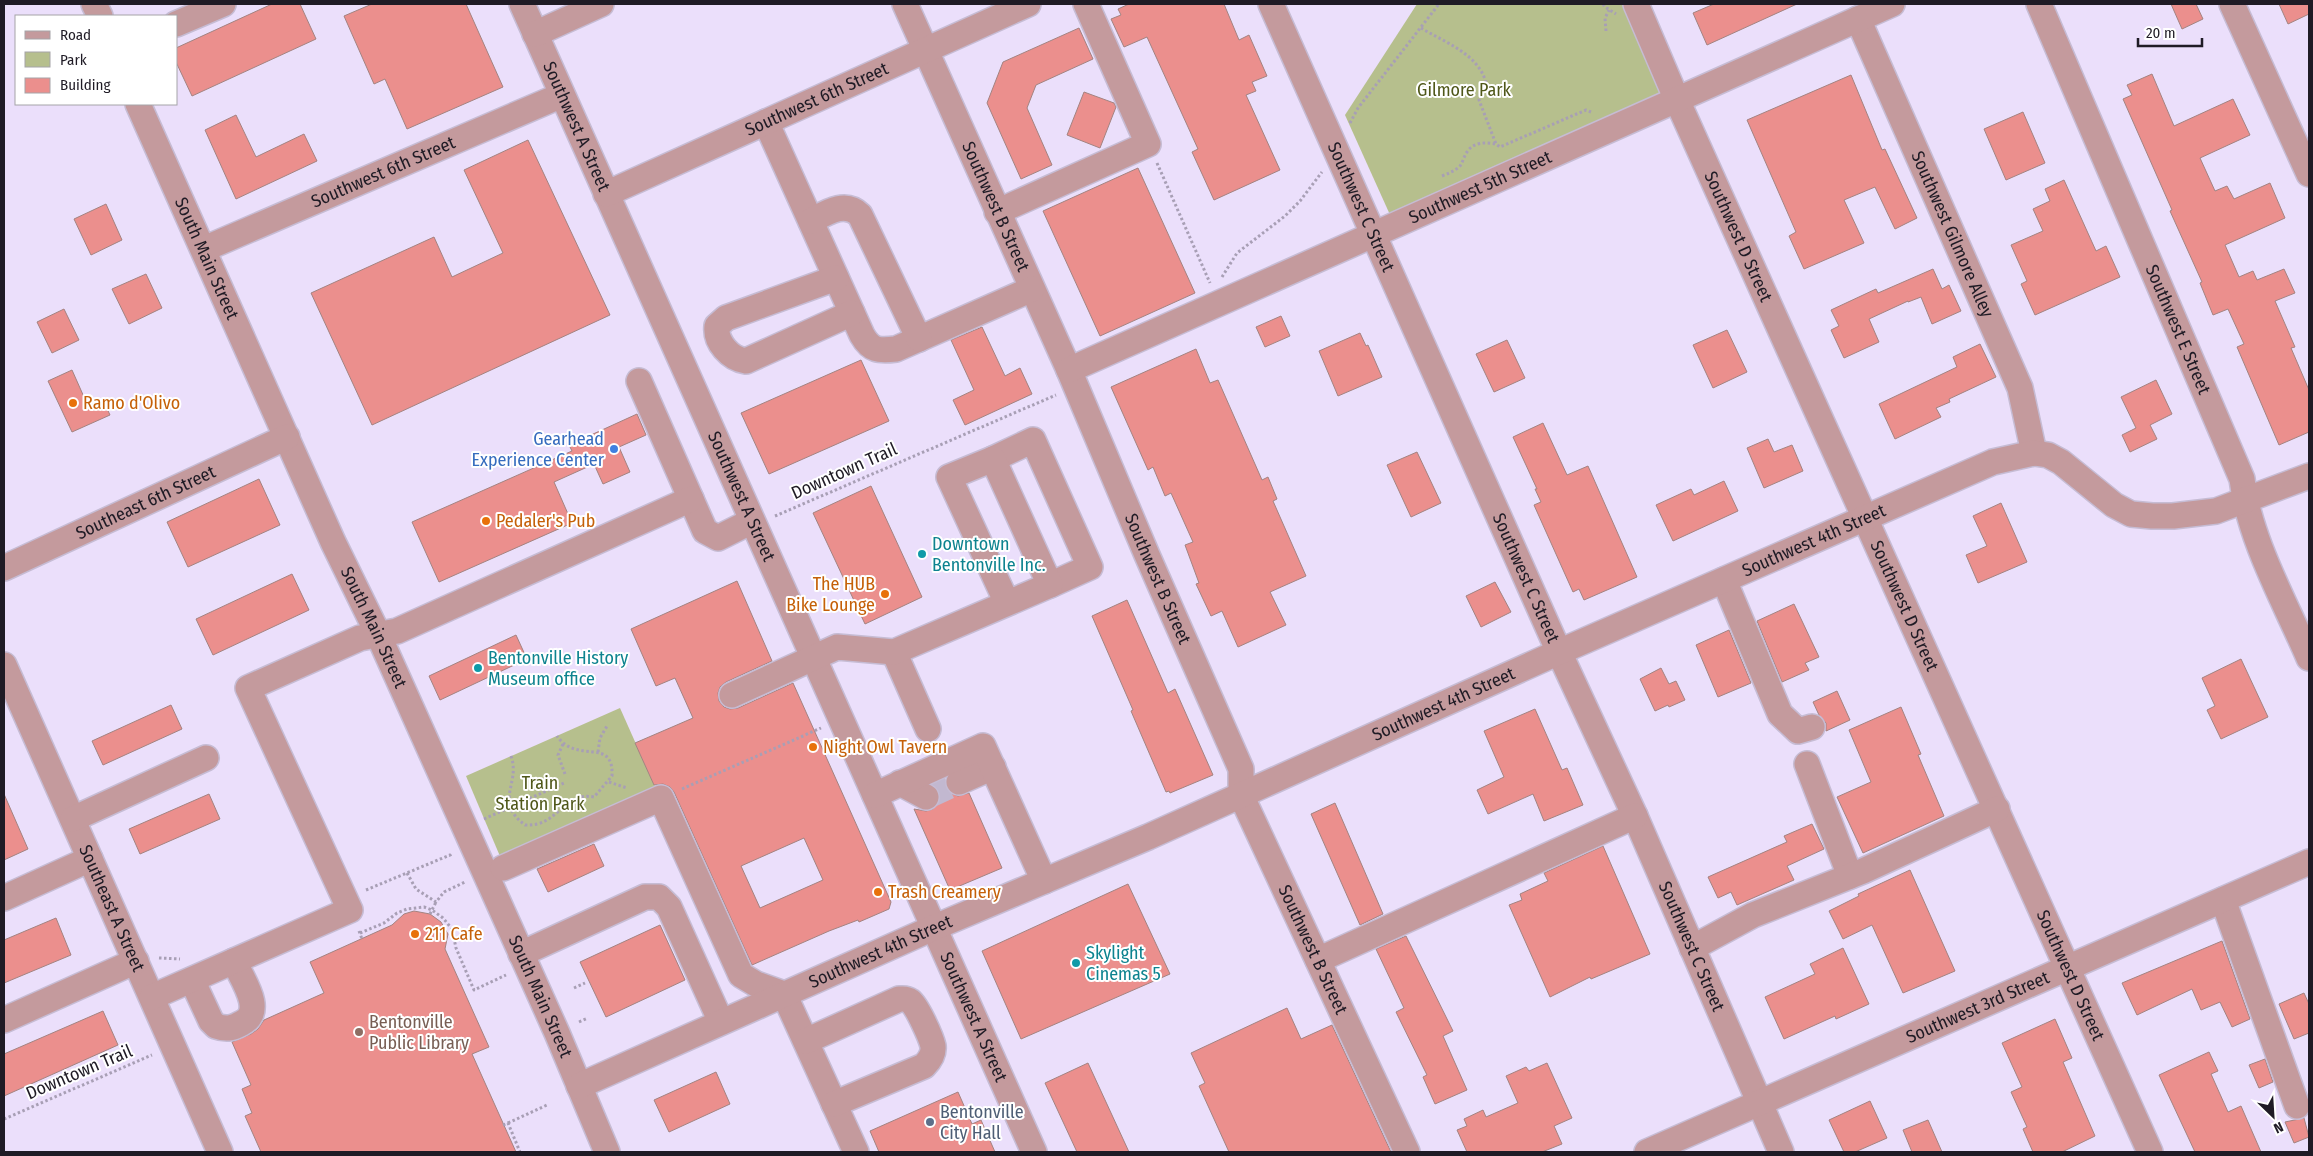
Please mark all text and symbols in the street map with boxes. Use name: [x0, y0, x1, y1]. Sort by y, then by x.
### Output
legend: [15, 15, 178, 105]
scale bar: [2138, 15, 2202, 47]
text: 20 m: [2146, 24, 2176, 42]
text: Road: [60, 26, 91, 44]
text: Park: [60, 51, 87, 69]
street label: Southwest 6th Street: [742, 57, 892, 141]
street label: Southwest A Street: [538, 58, 615, 195]
text: Building: [60, 76, 111, 94]
park label: Gilmore Park: [1417, 79, 1512, 101]
street label: Southwest 6th Street: [308, 131, 459, 213]
street label: Southwest B Street: [957, 138, 1035, 275]
street label: Southwest C Street: [1323, 139, 1400, 275]
street label: Southwest 5th Street: [1405, 146, 1555, 228]
street label: Southwest Gilmore Alley: [1906, 148, 1999, 321]
street label: Southwest D Street: [1699, 168, 1777, 305]
street label: South Main Street: [170, 194, 244, 323]
street label: Southwest E Street: [2141, 261, 2216, 398]
place label: Ramo d'Olivo: [83, 392, 180, 414]
marker: Ramo d'Olivo: [67, 397, 79, 409]
place label: Gearhead Experience Center: [472, 428, 605, 471]
street label: Southwest A Street: [703, 428, 780, 565]
street label: Downtown Trail: [788, 438, 901, 504]
marker: Gearhead Experience Center: [608, 443, 620, 455]
street label: Southeast 6th Street: [72, 461, 219, 544]
street label: Southwest 4th Street: [1739, 499, 1889, 581]
place label: Pedaler's Pub: [496, 510, 595, 532]
street label: Southwest B Street: [1120, 510, 1196, 648]
street label: Southwest C Street: [1488, 510, 1564, 646]
marker: Pedaler's Pub: [480, 515, 492, 527]
place label: Downtown Bentonville Inc.: [932, 533, 1046, 576]
street label: Southwest D Street: [1866, 537, 1943, 675]
marker: Downtown Bentonville Inc.: [916, 548, 928, 560]
street label: South Main Street: [336, 563, 412, 692]
place label: The HUB Bike Lounge: [786, 573, 875, 616]
marker: The HUB Bike Lounge: [879, 588, 891, 600]
place label: Bentonville History Museum office: [488, 647, 628, 690]
marker: Bentonville History Museum office: [472, 662, 484, 674]
street label: Southwest 4th Street: [1368, 662, 1518, 746]
place label: Night Owl Tavern: [823, 736, 947, 758]
marker: Night Owl Tavern: [807, 741, 819, 753]
park label: Train Station Park: [495, 772, 585, 815]
street label: Southeast A Street: [74, 841, 150, 975]
street label: Southwest C Street: [1654, 878, 1730, 1015]
place label: Trash Creamery: [888, 881, 1001, 903]
street label: Southwest B Street: [1273, 881, 1352, 1018]
marker: Trash Creamery: [872, 886, 884, 898]
street label: Southwest D Street: [2032, 907, 2109, 1044]
street label: Southwest 4th Street: [805, 910, 955, 993]
place label: 211 Cafe: [425, 923, 483, 945]
marker: 211 Cafe: [409, 928, 421, 940]
street label: South Main Street: [504, 932, 577, 1061]
place label: Skylight Cinemas 5: [1086, 942, 1161, 985]
street label: Southwest A Street: [935, 949, 1012, 1085]
marker: Skylight Cinemas 5: [1070, 957, 1082, 969]
street label: Southwest 3rd Street: [1903, 966, 2053, 1048]
place label: Bentonville Public Library: [369, 1011, 469, 1054]
marker: Bentonville Public Library: [353, 1026, 365, 1038]
street label: Downtown Trail: [22, 1040, 136, 1104]
north arrow: [2248, 1091, 2298, 1141]
place label: Bentonville City Hall: [940, 1101, 1024, 1144]
marker: Bentonville City Hall: [924, 1116, 936, 1128]
text: N: [2271, 1118, 2286, 1137]

